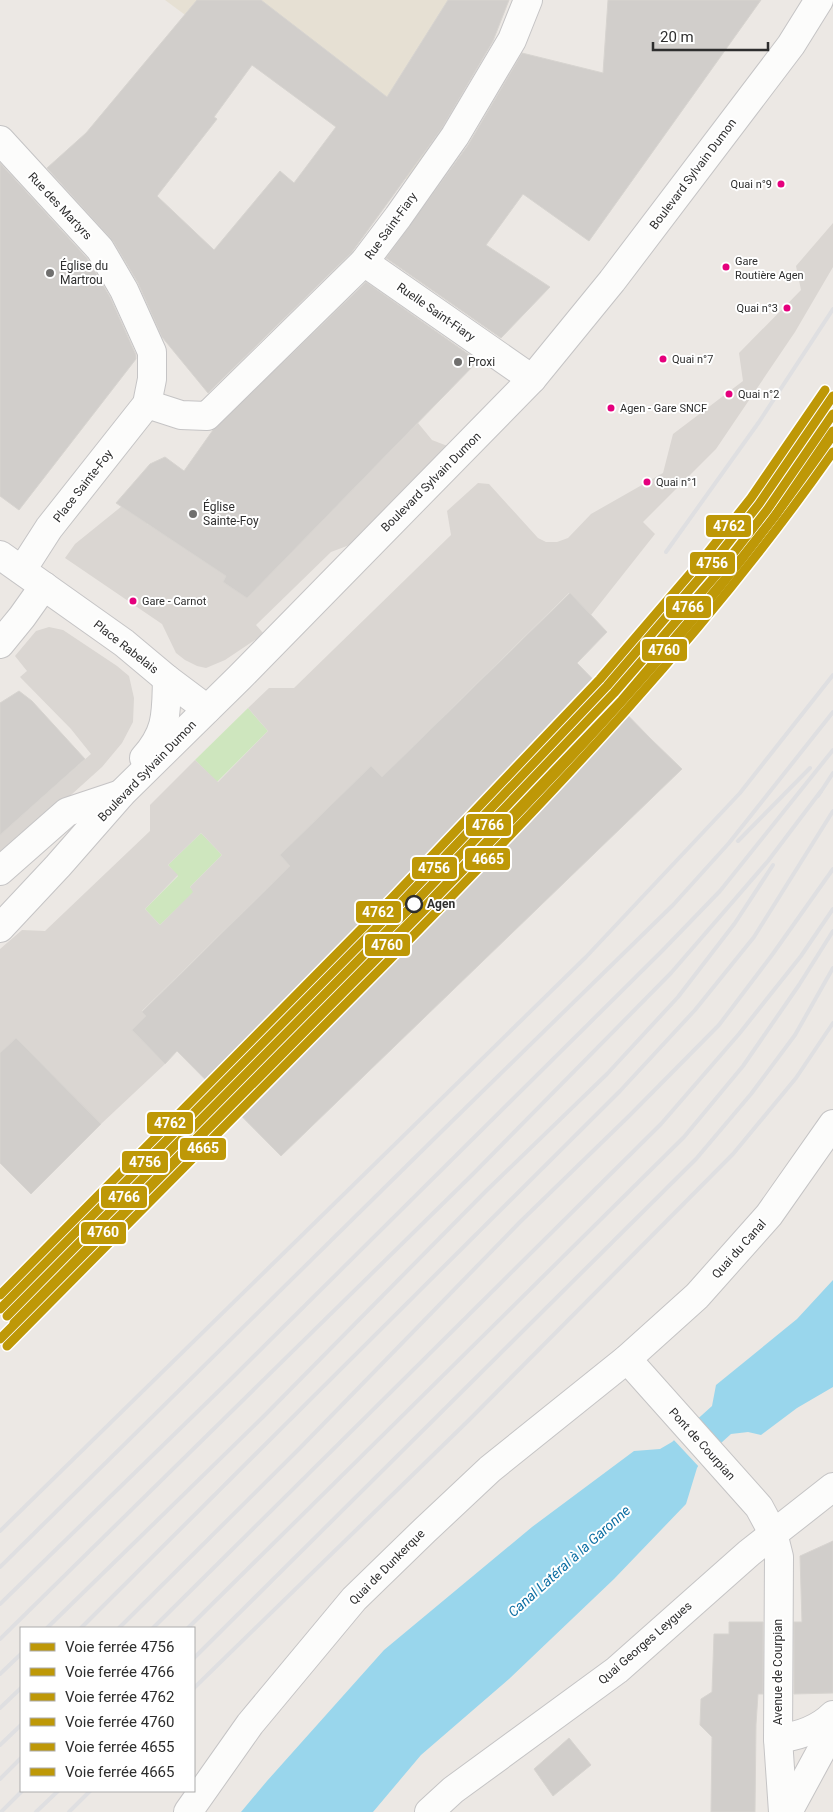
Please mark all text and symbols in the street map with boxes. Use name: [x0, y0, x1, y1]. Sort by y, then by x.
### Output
scale bar: [653, 20, 768, 52]
text: 20 m: [660, 28, 694, 46]
street label: Boulevard Sylvain Dumon: [647, 116, 739, 232]
street label: Rue des Martyrs: [25, 169, 95, 243]
place label: Quai n°9: [731, 178, 772, 191]
marker: Quai n°9: [776, 179, 786, 189]
street label: Rue Saint-Fiary: [362, 189, 420, 262]
place label: Gare Routière Agen: [735, 255, 804, 282]
place label: Église du Martrou: [60, 258, 108, 287]
marker: Gare Routière Agen: [721, 262, 731, 272]
marker: Église du Martrou: [44, 267, 56, 279]
street label: Ruelle Saint-Fiary: [394, 280, 478, 344]
place label: Quai n°3: [737, 302, 778, 315]
marker: Quai n°3: [782, 303, 792, 313]
place label: Quai n°7: [672, 353, 713, 366]
marker: Quai n°7: [658, 354, 668, 364]
place label: Proxi: [468, 355, 495, 369]
marker: Proxi: [452, 356, 464, 368]
place label: Quai n°2: [738, 388, 779, 401]
marker: Quai n°2: [724, 389, 734, 399]
place label: Agen - Gare SNCF: [620, 402, 707, 415]
marker: Agen - Gare SNCF: [606, 403, 616, 413]
street label: Boulevard Sylvain Dumon: [378, 429, 484, 535]
street label: Place Sainte-Foy: [50, 447, 116, 525]
place label: Quai n°1: [656, 476, 697, 489]
marker: Quai n°1: [642, 477, 652, 487]
place label: Église Sainte-Foy: [203, 499, 259, 528]
marker: Église Sainte-Foy: [187, 508, 199, 520]
line badge: 4762: [705, 514, 752, 538]
text: 4762: [713, 518, 745, 534]
line badge: 4756: [689, 551, 736, 575]
text: 4756: [696, 555, 728, 571]
place label: Gare - Carnot: [142, 595, 207, 608]
line badge: 4766: [665, 595, 712, 619]
marker: Gare - Carnot: [128, 596, 138, 606]
text: 4766: [672, 599, 704, 615]
street label: Place Rabelais: [91, 617, 161, 677]
line badge: 4760: [641, 638, 688, 662]
text: 4760: [648, 642, 680, 658]
street label: Boulevard Sylvain Dumon: [95, 718, 199, 824]
line badge: 4766: [465, 813, 512, 837]
text: 4766: [472, 817, 504, 833]
line badge: 4665: [464, 847, 511, 871]
text: 4665: [472, 851, 504, 867]
line badge: 4756: [411, 856, 458, 880]
text: 4756: [418, 860, 450, 876]
marker: Agen: [405, 895, 423, 913]
place label: Agen: [427, 897, 455, 911]
line badge: 4762: [355, 900, 402, 924]
text: 4762: [362, 904, 394, 920]
line badge: 4760: [364, 933, 411, 957]
text: 4760: [371, 937, 403, 953]
line badge: 4762: [146, 1111, 194, 1135]
text: 4762: [154, 1115, 186, 1131]
line badge: 4665: [179, 1137, 227, 1161]
text: 4665: [187, 1140, 219, 1156]
line badge: 4756: [121, 1150, 169, 1174]
text: 4756: [129, 1154, 161, 1170]
line badge: 4766: [100, 1185, 148, 1209]
text: 4766: [108, 1189, 140, 1205]
street label: Quai du Canal: [709, 1217, 769, 1281]
line badge: 4760: [80, 1221, 127, 1245]
text: 4760: [87, 1224, 119, 1240]
street label: Pont de Courpian: [666, 1405, 738, 1483]
water label: Canal Latéral à la Garonne: [505, 1502, 633, 1620]
street label: Quai de Dunkerque: [346, 1526, 428, 1608]
street label: Quai Georges Leygues: [595, 1599, 695, 1687]
street label: Avenue de Courpian: [771, 1619, 785, 1725]
legend: [20, 1627, 195, 1792]
text: Voie ferrée 4756: [65, 1638, 174, 1656]
text: Voie ferrée 4766: [65, 1663, 174, 1681]
text: Voie ferrée 4762: [65, 1688, 174, 1706]
text: Voie ferrée 4760: [65, 1713, 174, 1731]
text: Voie ferrée 4655: [65, 1738, 174, 1756]
text: Voie ferrée 4665: [65, 1763, 174, 1781]

